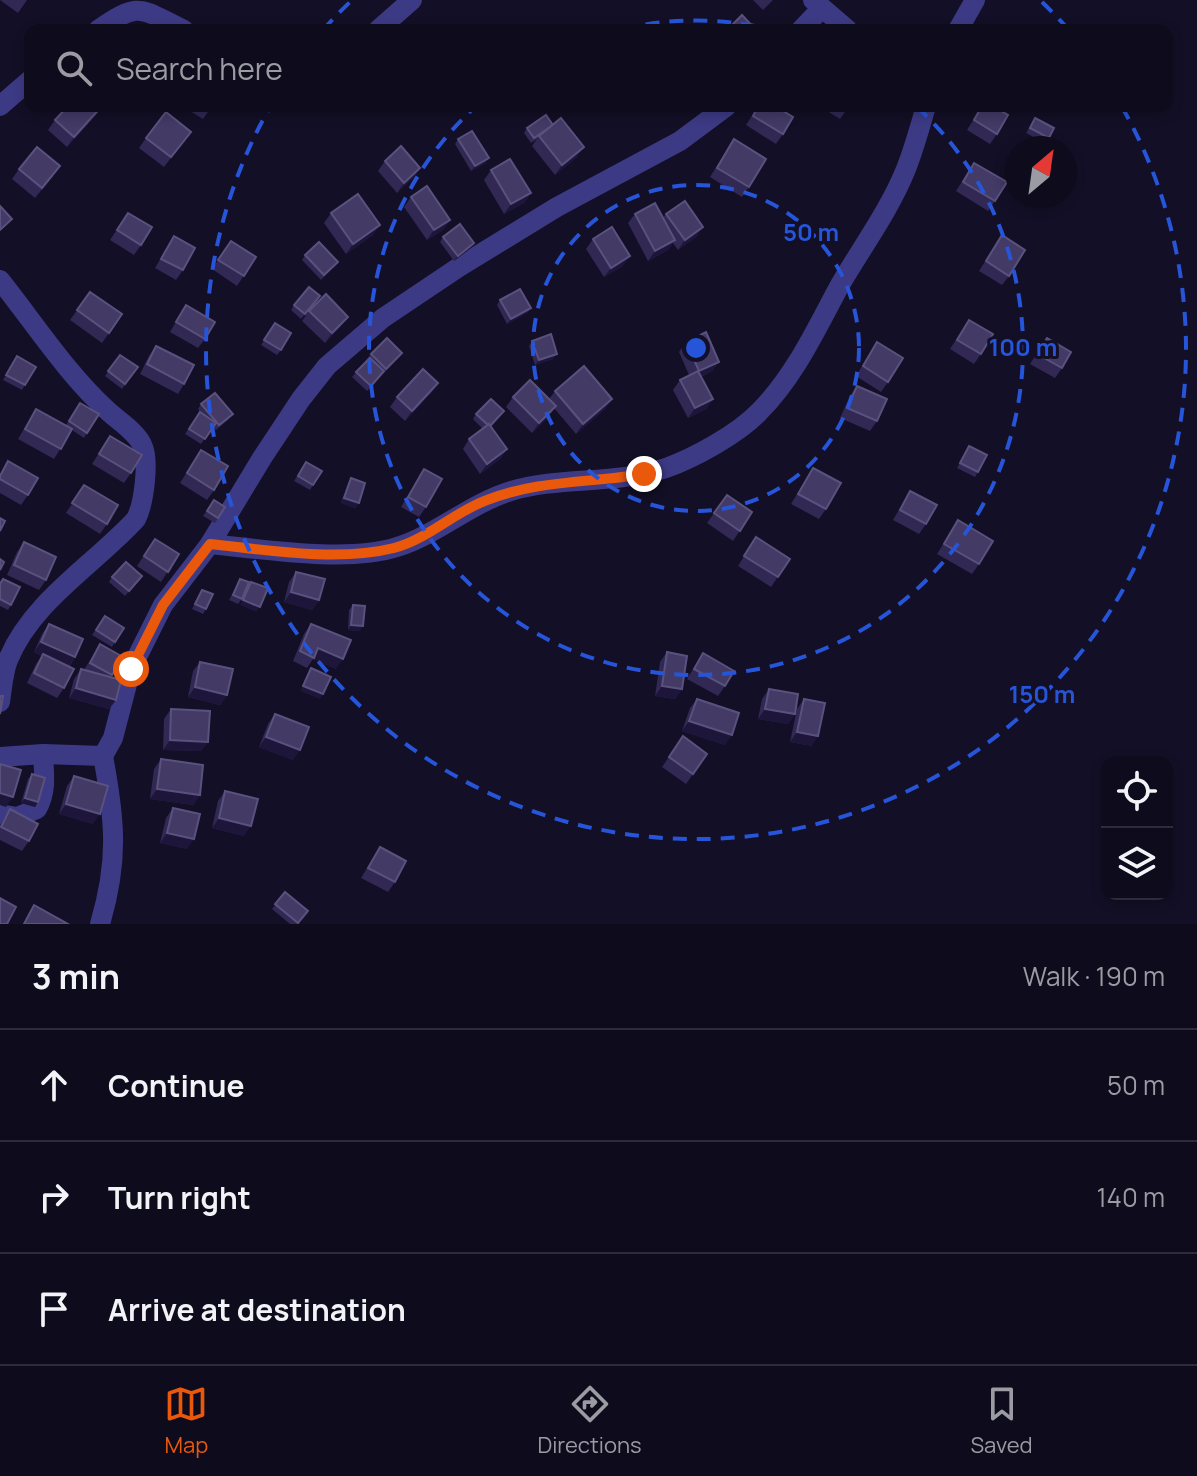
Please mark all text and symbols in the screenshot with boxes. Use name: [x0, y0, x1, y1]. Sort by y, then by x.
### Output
search box: [24, 24, 1173, 112]
icon: search: [52, 46, 96, 90]
text: Search here: [116, 48, 283, 89]
north arrow: [1005, 136, 1077, 208]
text: 50 m: [783, 215, 839, 248]
text: 100 m: [989, 330, 1057, 363]
centre of rings: [682, 334, 710, 362]
route end: [626, 456, 662, 492]
route start: [113, 651, 149, 687]
text: 150 m: [1009, 677, 1075, 710]
map controls: [1101, 756, 1173, 900]
button: locate: [1101, 756, 1173, 828]
button: layers: [1101, 828, 1173, 900]
text: 3 min: [32, 953, 120, 999]
text: Walk · 190 m: [1023, 958, 1165, 994]
icon: ahead: [32, 1063, 76, 1107]
text: Continue: [108, 1065, 244, 1106]
text: 50 m: [1107, 1067, 1165, 1103]
icon: right: [32, 1175, 76, 1219]
text: Turn right: [108, 1177, 251, 1218]
text: 140 m: [1096, 1179, 1165, 1215]
icon: arrive: [32, 1287, 76, 1331]
text: Arrive at destination: [108, 1289, 406, 1330]
tab: Map: [164, 1382, 208, 1460]
tab: Directions: [537, 1382, 642, 1460]
tab: Saved: [971, 1382, 1033, 1460]

